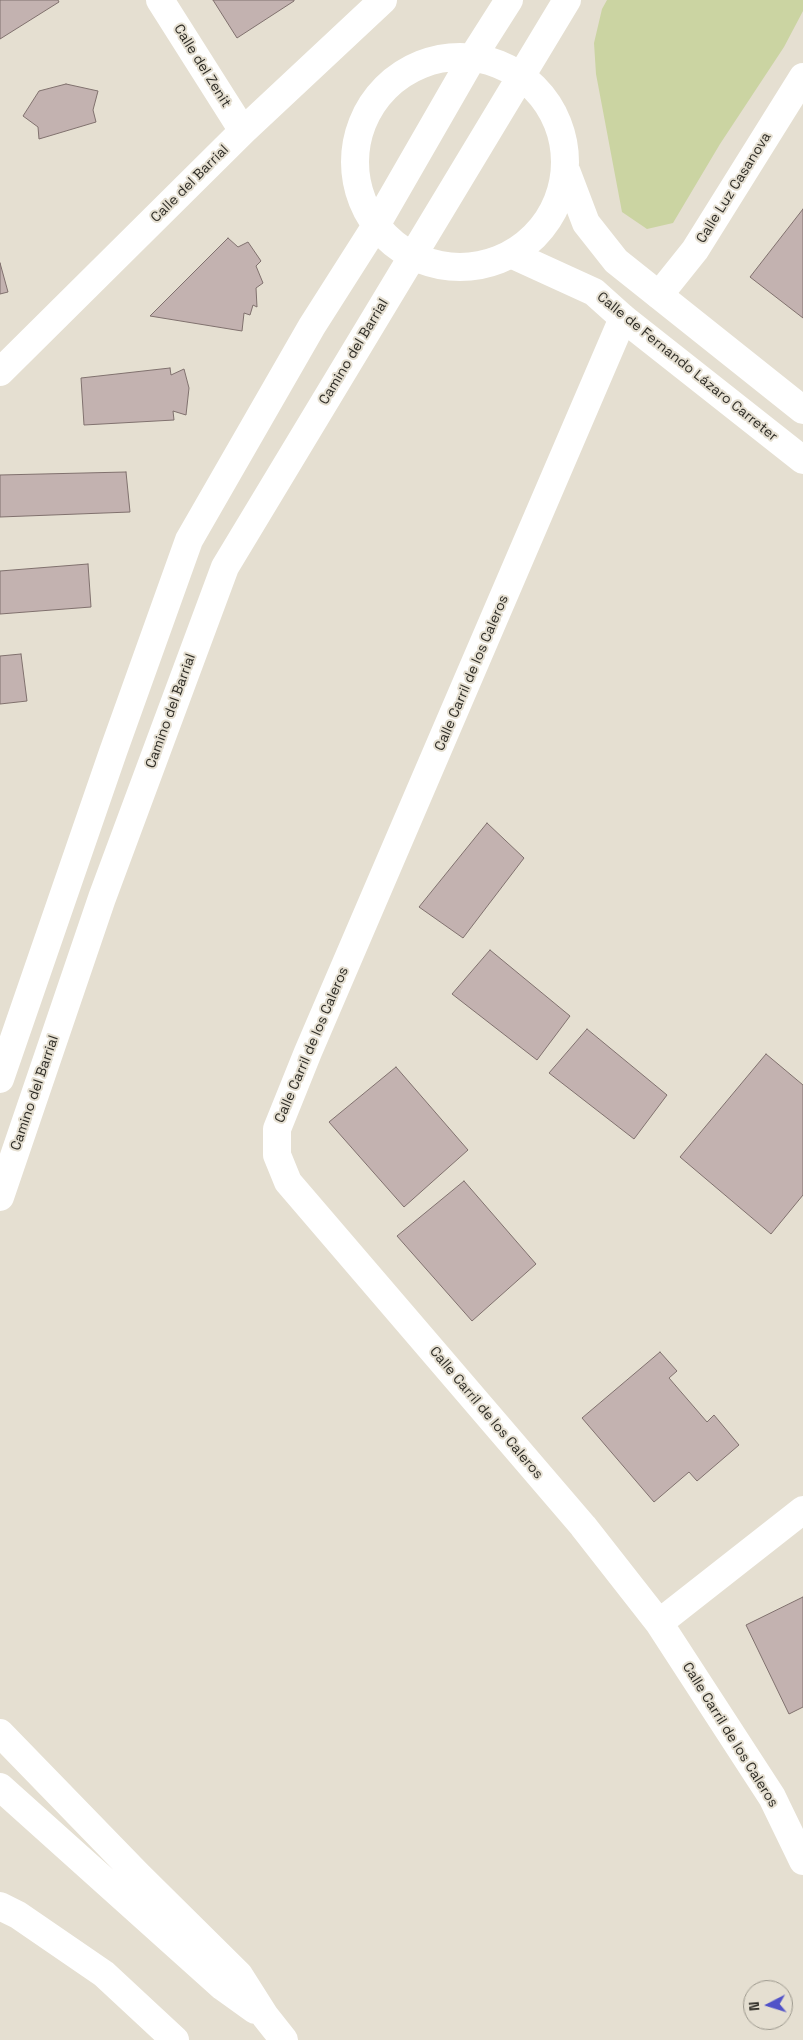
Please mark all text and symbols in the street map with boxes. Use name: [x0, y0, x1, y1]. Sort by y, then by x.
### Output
street label: Calle del Zenit: [170, 21, 234, 111]
street label: Calle Luz Casanova: [693, 129, 775, 247]
street label: Calle del Barrial: [148, 142, 232, 226]
street label: Calle de Fernando Lázaro Carreter: [593, 289, 781, 445]
street label: Camino del Barrial: [316, 296, 392, 408]
street label: Calle Carril de los Caleros: [432, 593, 512, 753]
street label: Camino del Barrial: [143, 652, 199, 770]
street label: Calle Carril de los Caleros: [272, 965, 352, 1125]
street label: Camino del Barrial: [7, 1033, 63, 1153]
street label: Calle Carril de los Caleros: [426, 1343, 546, 1483]
street label: Calle Carril de los Caleros: [678, 1659, 782, 1811]
north arrow: [743, 1980, 793, 2030]
text: N: [745, 2001, 763, 2012]

